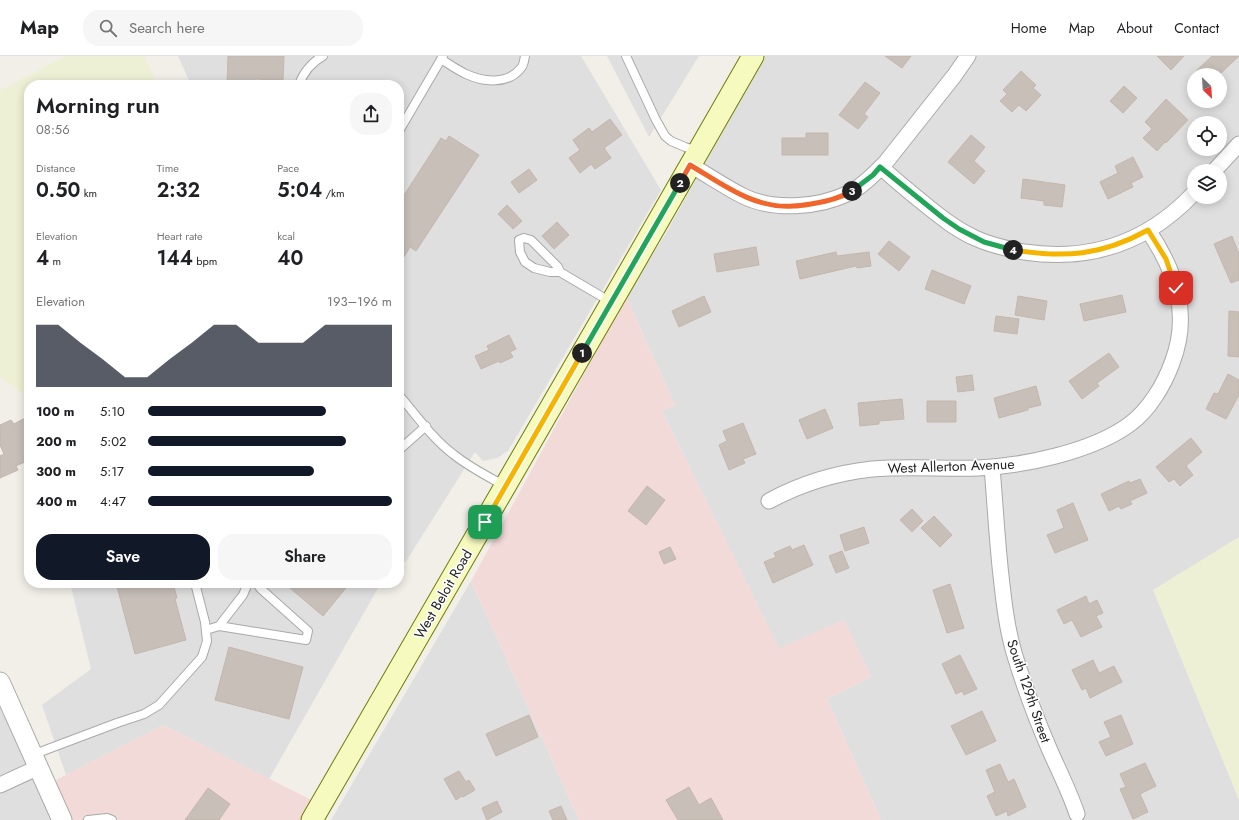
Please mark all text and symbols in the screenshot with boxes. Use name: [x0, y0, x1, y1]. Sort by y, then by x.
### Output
search box: [83, 10, 363, 46]
text: Map: [20, 14, 59, 41]
icon: search: [97, 17, 119, 39]
text: Search here: [129, 17, 205, 39]
text: Home: [1011, 18, 1047, 38]
text: Map: [1069, 18, 1095, 38]
text: About: [1117, 18, 1152, 38]
text: Contact: [1174, 18, 1219, 38]
north arrow: [1187, 68, 1227, 108]
map controls: [1187, 68, 1227, 204]
text: Morning run: [36, 89, 160, 121]
button: share: [350, 93, 392, 135]
button: locate: [1187, 116, 1227, 156]
text: 08:56: [36, 120, 70, 139]
text: Distance: [36, 160, 75, 176]
text: Time: [157, 160, 179, 176]
text: Pace: [277, 160, 299, 176]
button: layers: [1187, 164, 1227, 204]
pin: 2: [670, 173, 690, 193]
text: 2: [676, 175, 684, 191]
text: 0.50: [36, 176, 80, 205]
text: 2:32: [157, 176, 200, 205]
text: 5:04: [277, 176, 322, 205]
pin: 3: [842, 181, 862, 201]
text: 3: [849, 183, 855, 199]
text: km: [80, 185, 97, 201]
text: /km: [322, 185, 345, 201]
text: Elevation: [36, 228, 78, 244]
text: Heart rate: [157, 228, 203, 244]
text: kcal: [277, 228, 295, 244]
pin: 4: [1003, 240, 1023, 260]
text: 4: [1009, 242, 1017, 258]
text: 4: [36, 244, 49, 273]
text: 144: [157, 244, 193, 273]
text: 40: [277, 244, 303, 273]
text: m: [49, 253, 61, 269]
text: bpm: [193, 253, 217, 269]
pin: [1159, 271, 1193, 305]
icon: check: [1165, 277, 1187, 299]
text: Elevation: [36, 292, 85, 311]
text: 193–196 m: [327, 292, 392, 311]
pin: 1: [572, 343, 592, 363]
text: 1: [579, 345, 585, 361]
text: 100 m: [36, 402, 74, 421]
text: 5:10: [100, 402, 125, 421]
text: 200 m: [36, 432, 76, 451]
text: 5:02: [100, 432, 126, 451]
street label: West Allerton Avenue: [887, 454, 1015, 478]
text: 300 m: [36, 462, 76, 481]
text: 5:17: [100, 462, 124, 481]
text: 400 m: [36, 492, 77, 511]
text: 4:47: [100, 492, 126, 511]
pin: [468, 505, 502, 539]
icon: arrive: [474, 511, 496, 533]
button: Save: [36, 534, 210, 580]
button: Share: [218, 534, 392, 580]
street label: West Beloit Road: [409, 546, 477, 642]
street label: South 129th Street: [1002, 637, 1056, 746]

